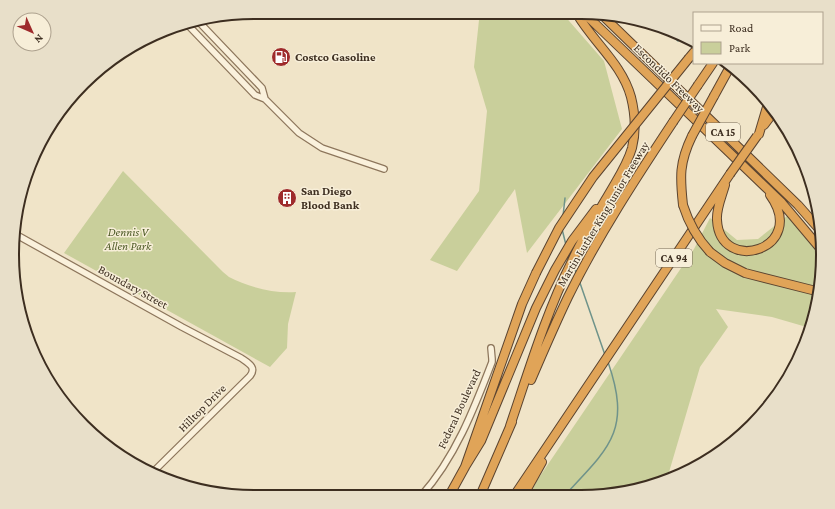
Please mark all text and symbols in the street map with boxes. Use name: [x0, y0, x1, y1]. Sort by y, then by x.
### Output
north arrow: [12, 12, 52, 52]
legend: [693, 12, 823, 64]
text: Road: [729, 21, 754, 35]
text: N: [32, 32, 46, 46]
street label: Escondido Freeway: [631, 41, 708, 116]
text: Park: [729, 41, 751, 55]
fuel station icon: Costco Gasoline: [270, 46, 292, 68]
place label: Costco Gasoline: [295, 50, 376, 64]
road number: CA 15: [706, 123, 740, 141]
street label: Martin Luther King Junior Freeway: [554, 139, 652, 289]
place label: San Diego Blood Bank: [301, 184, 360, 212]
building icon: San Diego Blood Bank: [276, 187, 298, 209]
park label: Dennis V Allen Park: [104, 225, 152, 253]
road number: CA 94: [656, 249, 692, 267]
street label: Boundary Street: [96, 262, 171, 312]
street label: Federal Boulevard: [434, 366, 484, 451]
street label: Hilltop Drive: [175, 381, 229, 435]

